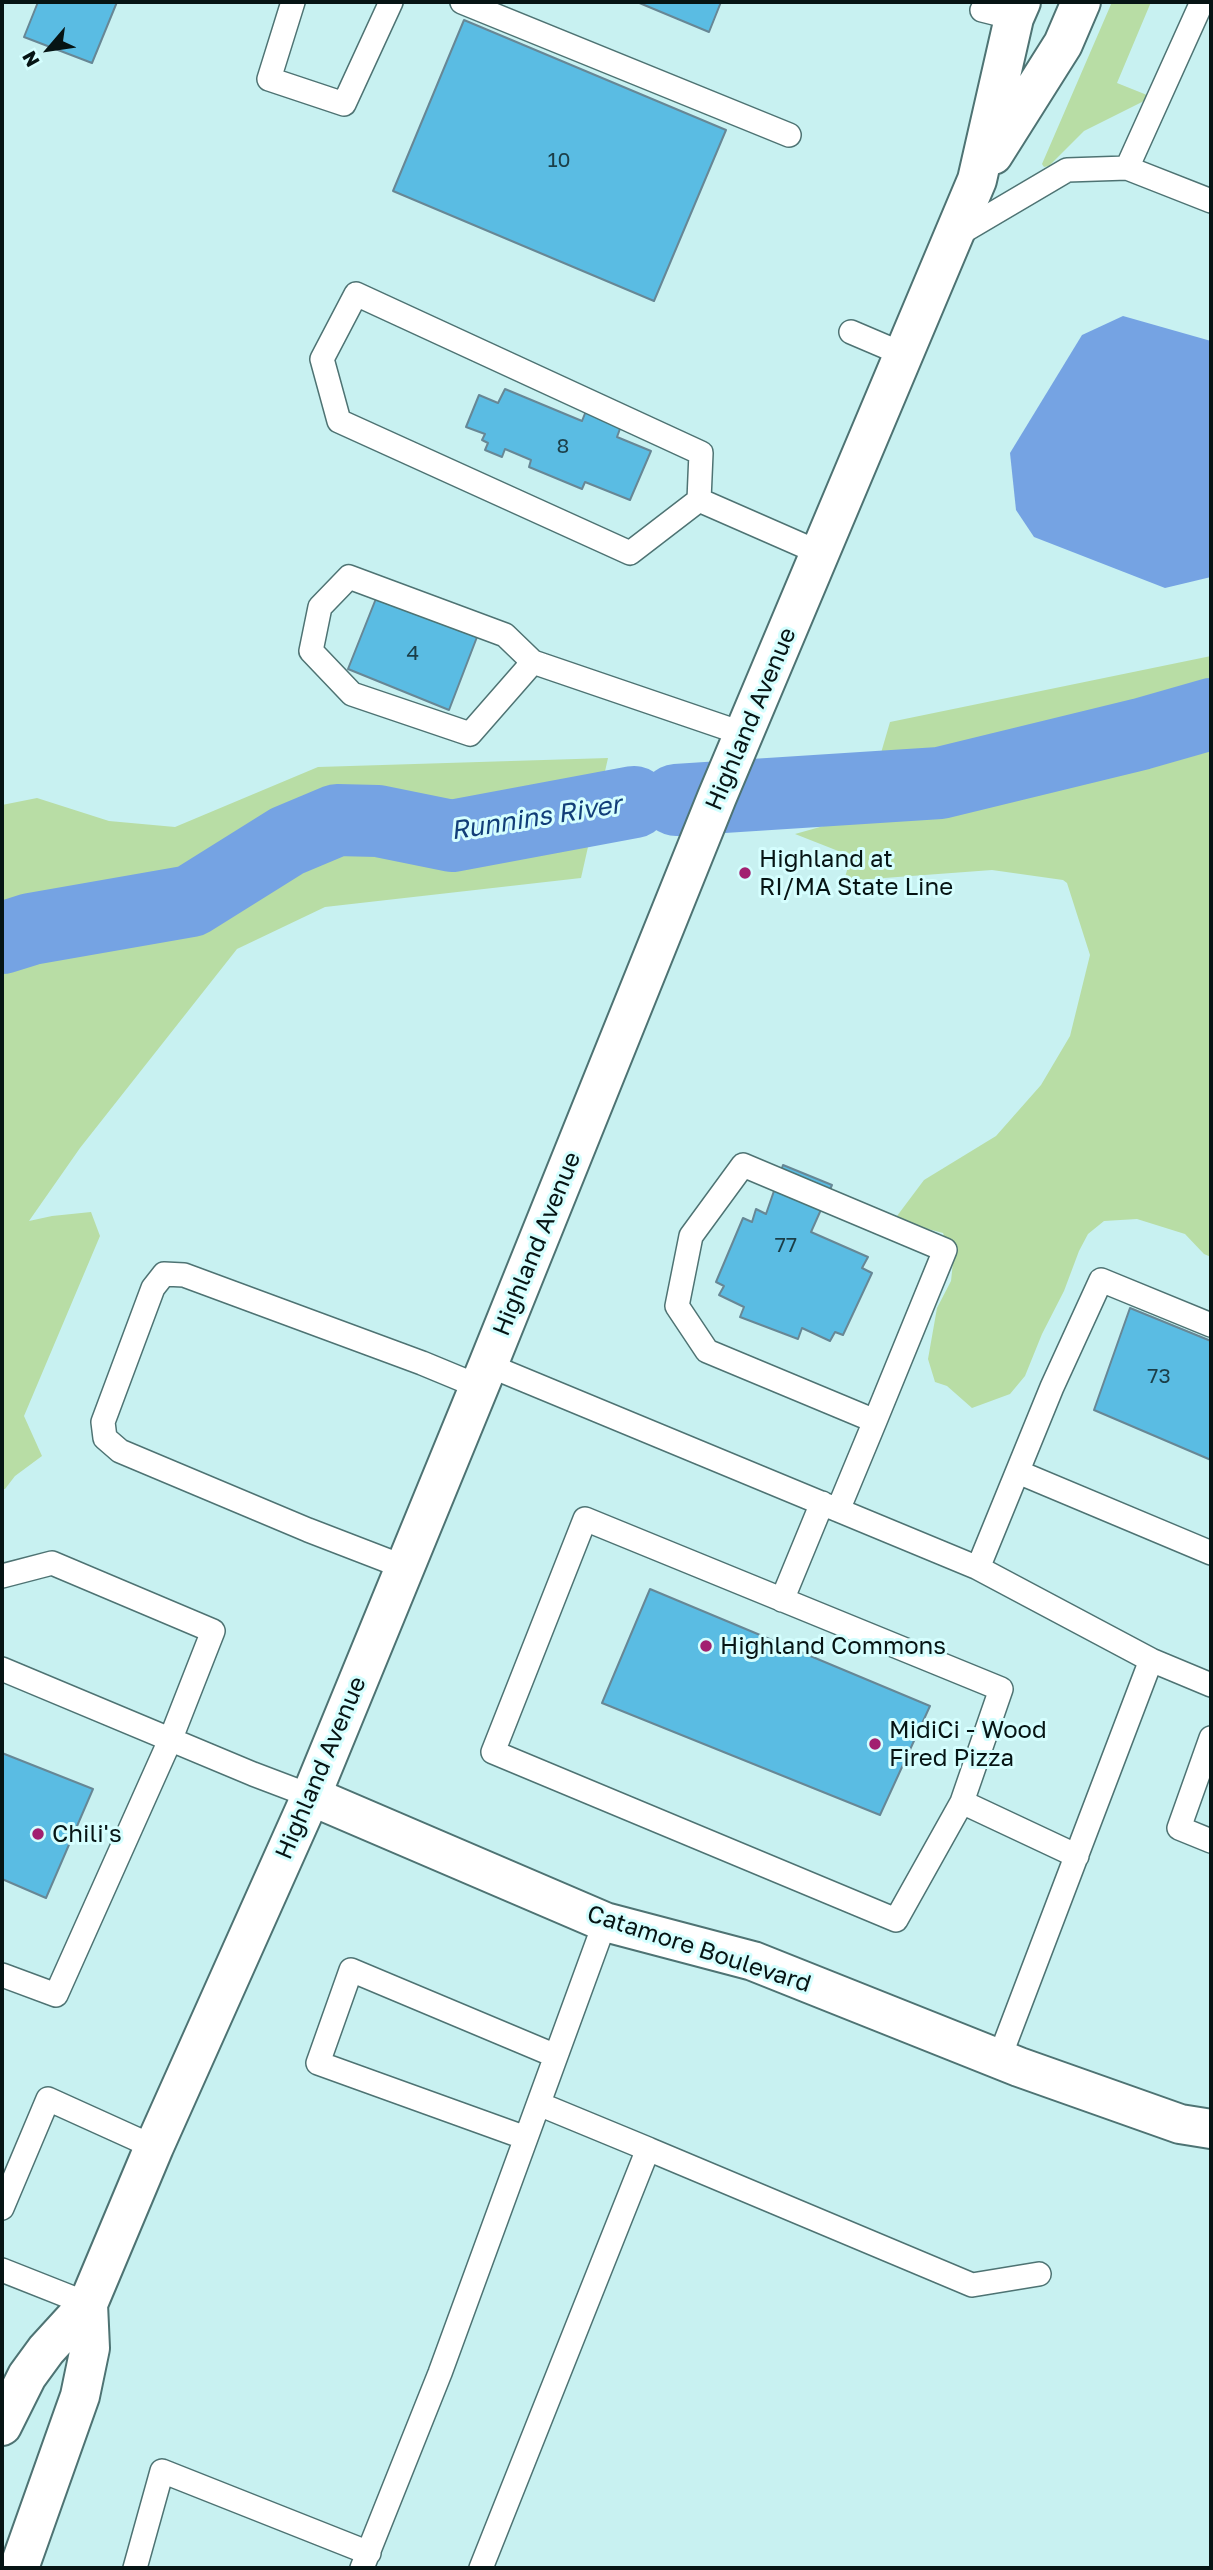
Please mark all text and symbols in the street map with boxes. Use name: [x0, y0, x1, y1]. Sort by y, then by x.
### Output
north arrow: [14, 14, 84, 84]
text: N: [17, 48, 44, 71]
house number: 10: [547, 147, 571, 173]
house number: 8: [557, 433, 569, 459]
street label: Highland Avenue: [700, 623, 802, 815]
house number: 4: [407, 640, 419, 666]
water label: Runnins River: [449, 789, 623, 847]
place label: Highland at RI/MA State Line: [759, 845, 953, 901]
marker: Highland at RI/MA State Line: [737, 865, 753, 881]
street label: Highland Avenue: [487, 1148, 587, 1340]
house number: 77: [775, 1232, 797, 1258]
house number: 73: [1147, 1363, 1171, 1389]
place label: Highland Commons: [720, 1632, 946, 1660]
marker: Highland Commons: [698, 1638, 714, 1654]
street label: Highland Avenue: [270, 1672, 372, 1864]
place label: MidiCi - Wood Fired Pizza: [889, 1716, 1047, 1772]
marker: MidiCi - Wood Fired Pizza: [867, 1736, 883, 1752]
place label: Chili's: [52, 1820, 122, 1848]
marker: Chili's: [30, 1826, 46, 1842]
street label: Catamore Boulevard: [584, 1899, 814, 1999]

